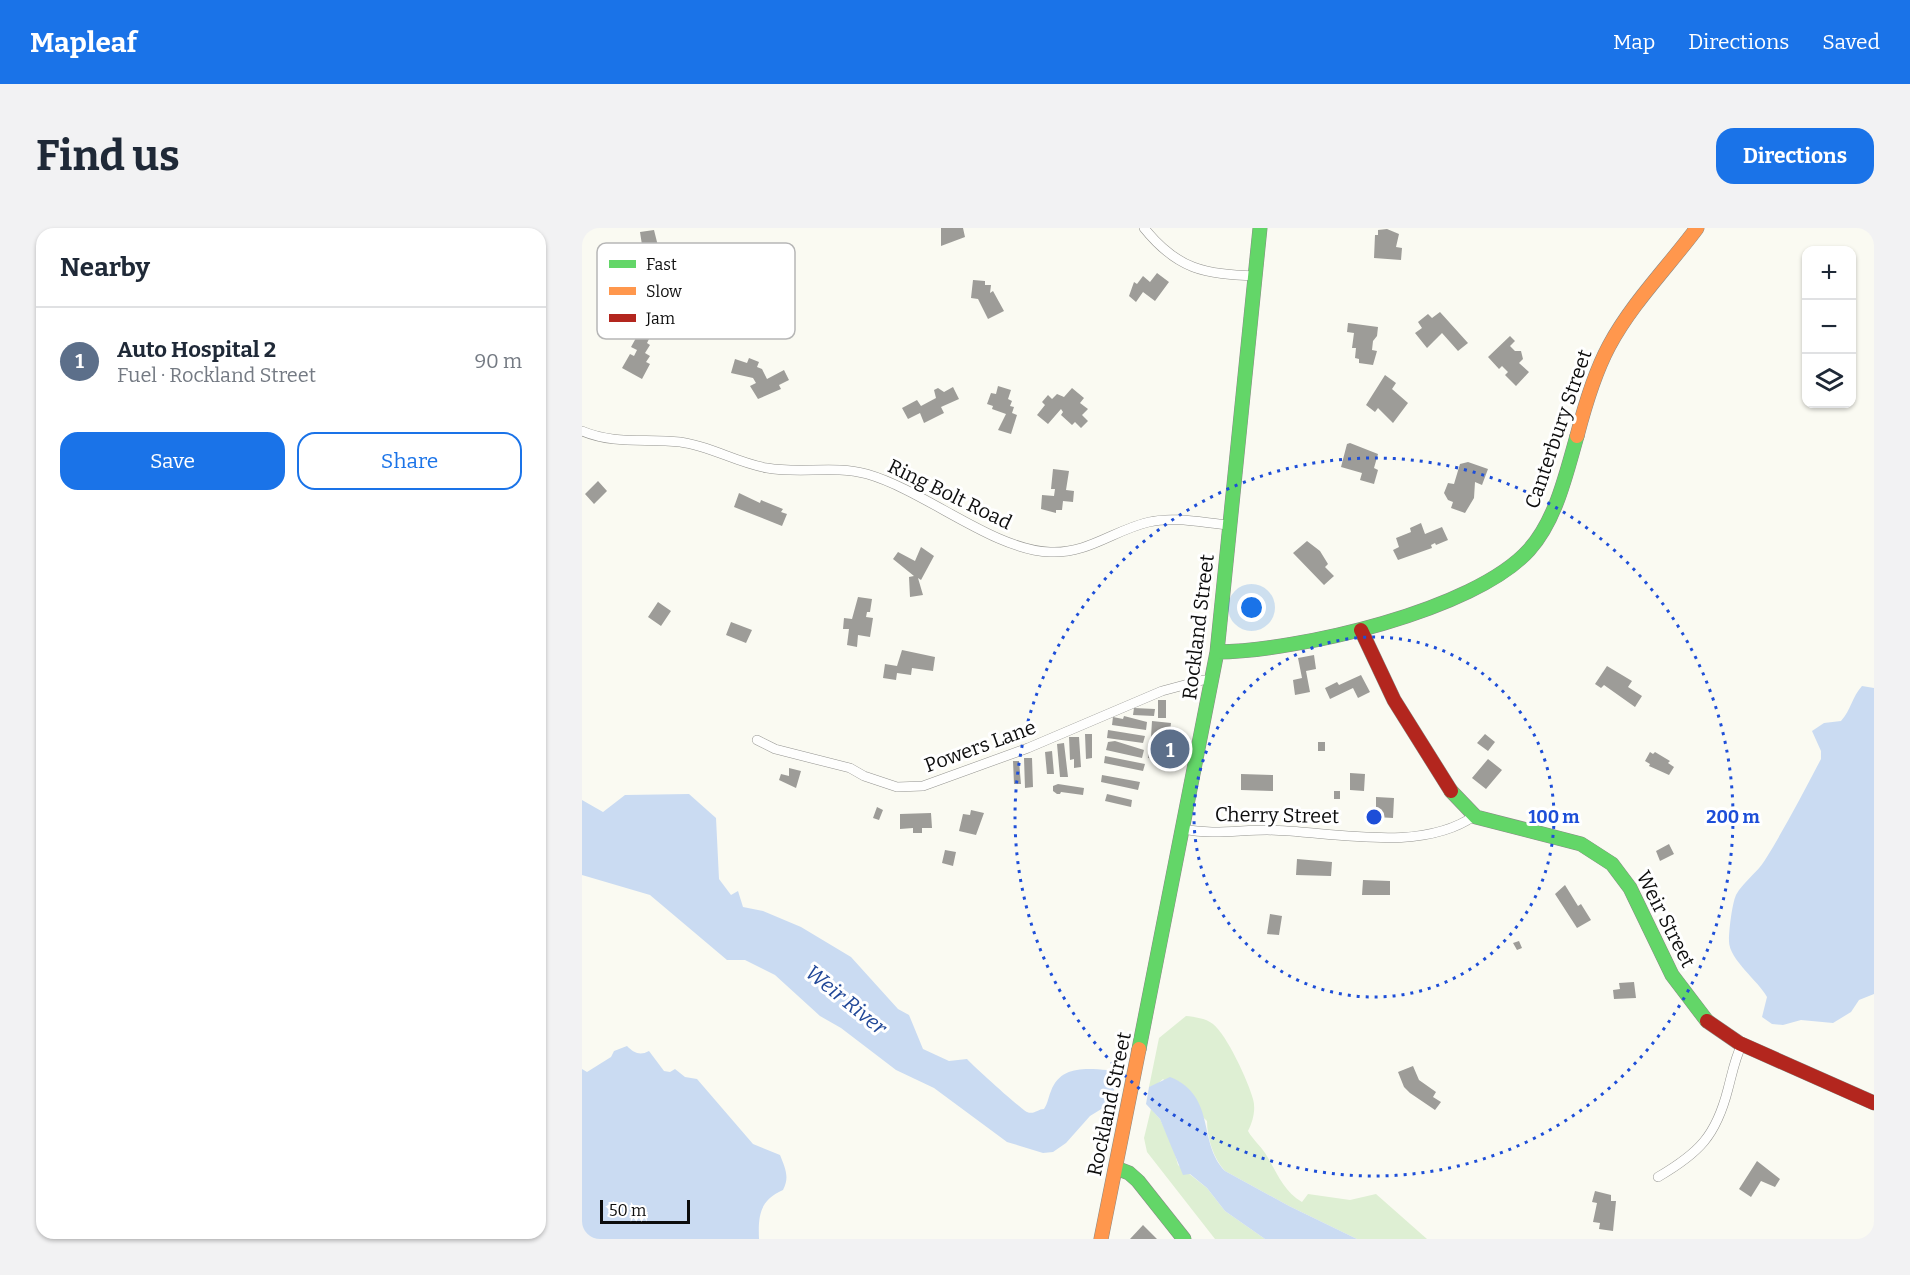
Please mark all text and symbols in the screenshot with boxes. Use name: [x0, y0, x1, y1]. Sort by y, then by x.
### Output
text: Mapleaf: [30, 26, 137, 59]
text: Map: [1613, 29, 1655, 55]
text: Directions: [1688, 29, 1789, 55]
text: Saved: [1822, 29, 1880, 55]
button: Directions: [1716, 128, 1874, 184]
text: Find us: [36, 131, 180, 181]
legend: [597, 243, 795, 339]
map controls: [1802, 246, 1856, 408]
button: +: [1802, 246, 1856, 300]
text: Nearby: [60, 252, 150, 283]
text: Fast: [646, 255, 677, 274]
text: Slow: [646, 282, 682, 301]
button: −: [1802, 300, 1856, 354]
text: Jam: [645, 309, 675, 328]
text: Auto Hospital 2: [117, 336, 276, 363]
street label: Canterbury Street: [1520, 346, 1596, 512]
text: 1: [75, 349, 84, 373]
text: 90 m: [474, 349, 522, 373]
button: layers: [1802, 354, 1856, 408]
text: Fuel · Rockland Street: [117, 363, 316, 387]
button: Save: [60, 432, 285, 490]
button: Share: [297, 432, 522, 490]
street label: Ring Bolt Road: [884, 454, 1016, 534]
street label: Rockland Street: [1177, 553, 1219, 701]
your location: [1237, 593, 1266, 622]
street label: Powers Lane: [921, 715, 1039, 777]
pin: 1: [1150, 726, 1190, 772]
street label: Cherry Street: [1215, 802, 1339, 828]
text: 100 m: [1528, 806, 1580, 828]
text: 200 m: [1706, 806, 1760, 828]
centre of rings: [1364, 807, 1384, 827]
street label: Weir Street: [1631, 867, 1701, 971]
water label: Weir River: [800, 959, 893, 1041]
street label: Rockland Street: [1082, 1030, 1136, 1178]
scale bar: [600, 1197, 690, 1224]
text: 50 m: [609, 1201, 646, 1220]

